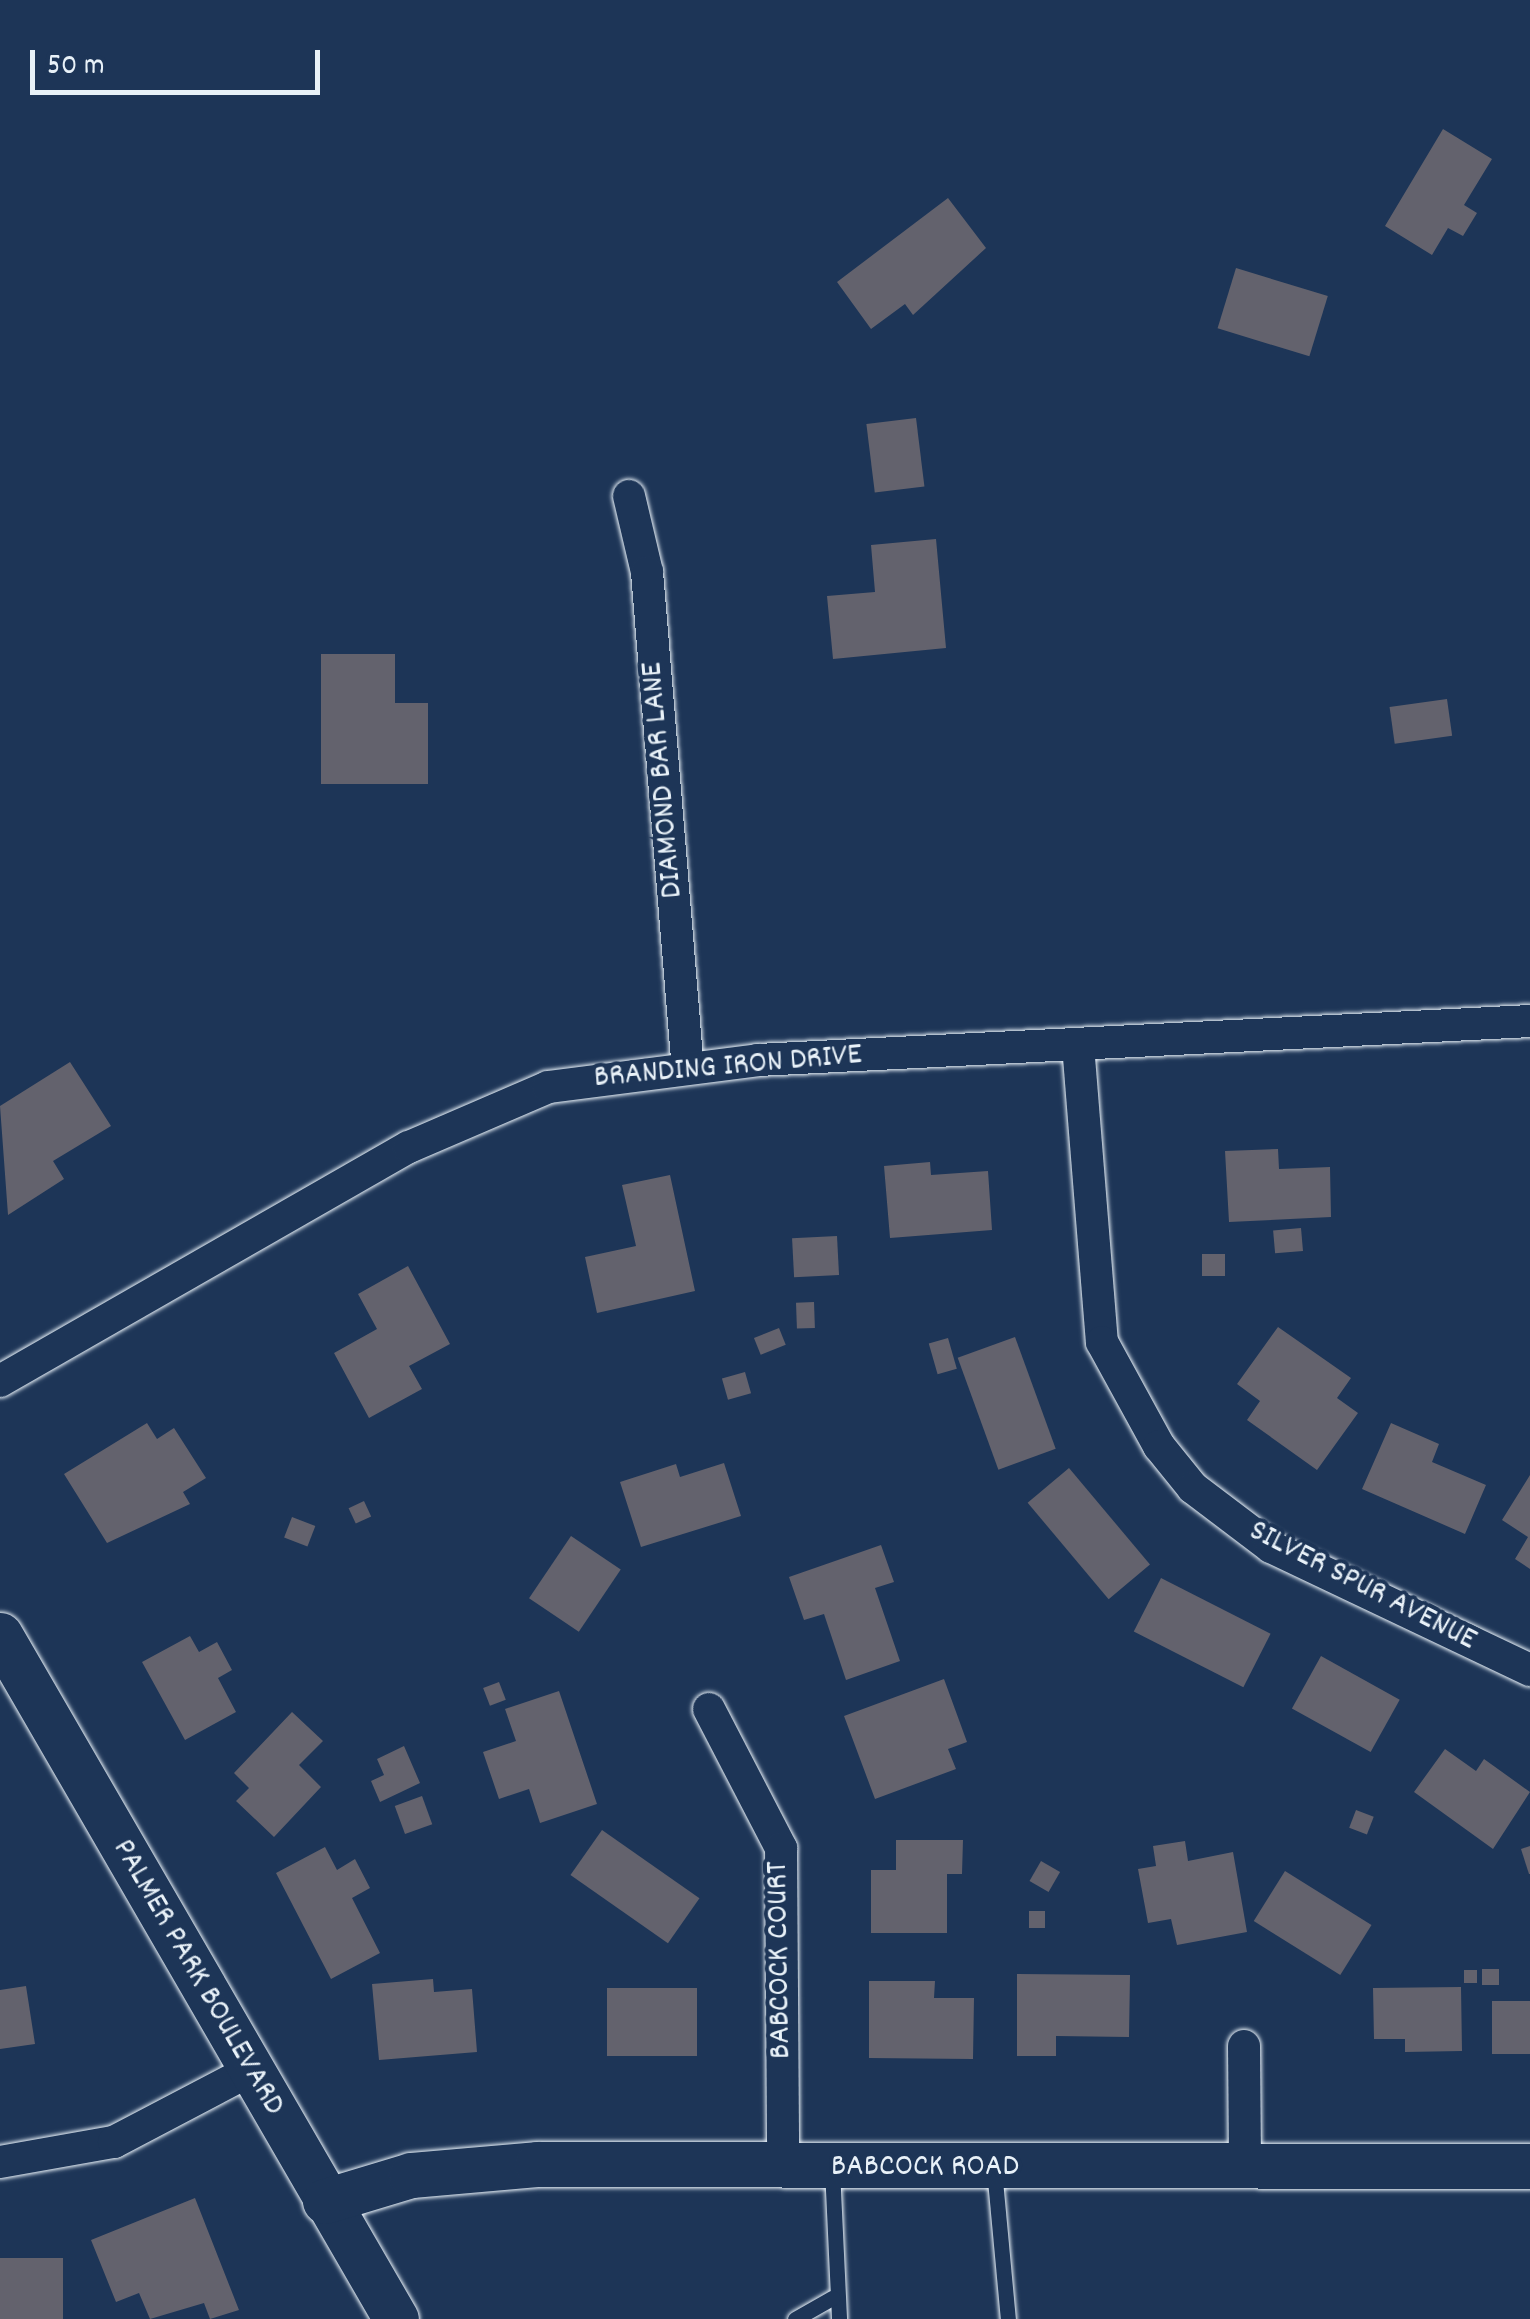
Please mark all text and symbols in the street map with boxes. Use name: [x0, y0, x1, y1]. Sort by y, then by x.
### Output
scale bar: [35, 30, 325, 92]
text: 50 m: [47, 46, 105, 89]
street label: DIAMOND BAR LANE: [635, 660, 693, 900]
street label: BRANDING IRON DRIVE: [592, 1037, 864, 1099]
street label: SILVER SPUR AVENUE: [1242, 1513, 1482, 1661]
street label: PALMER PARK BOULEVARD: [102, 1833, 292, 2123]
street label: BABCOCK COURT: [760, 1861, 802, 2059]
street label: BABCOCK ROAD: [831, 2149, 1019, 2187]

